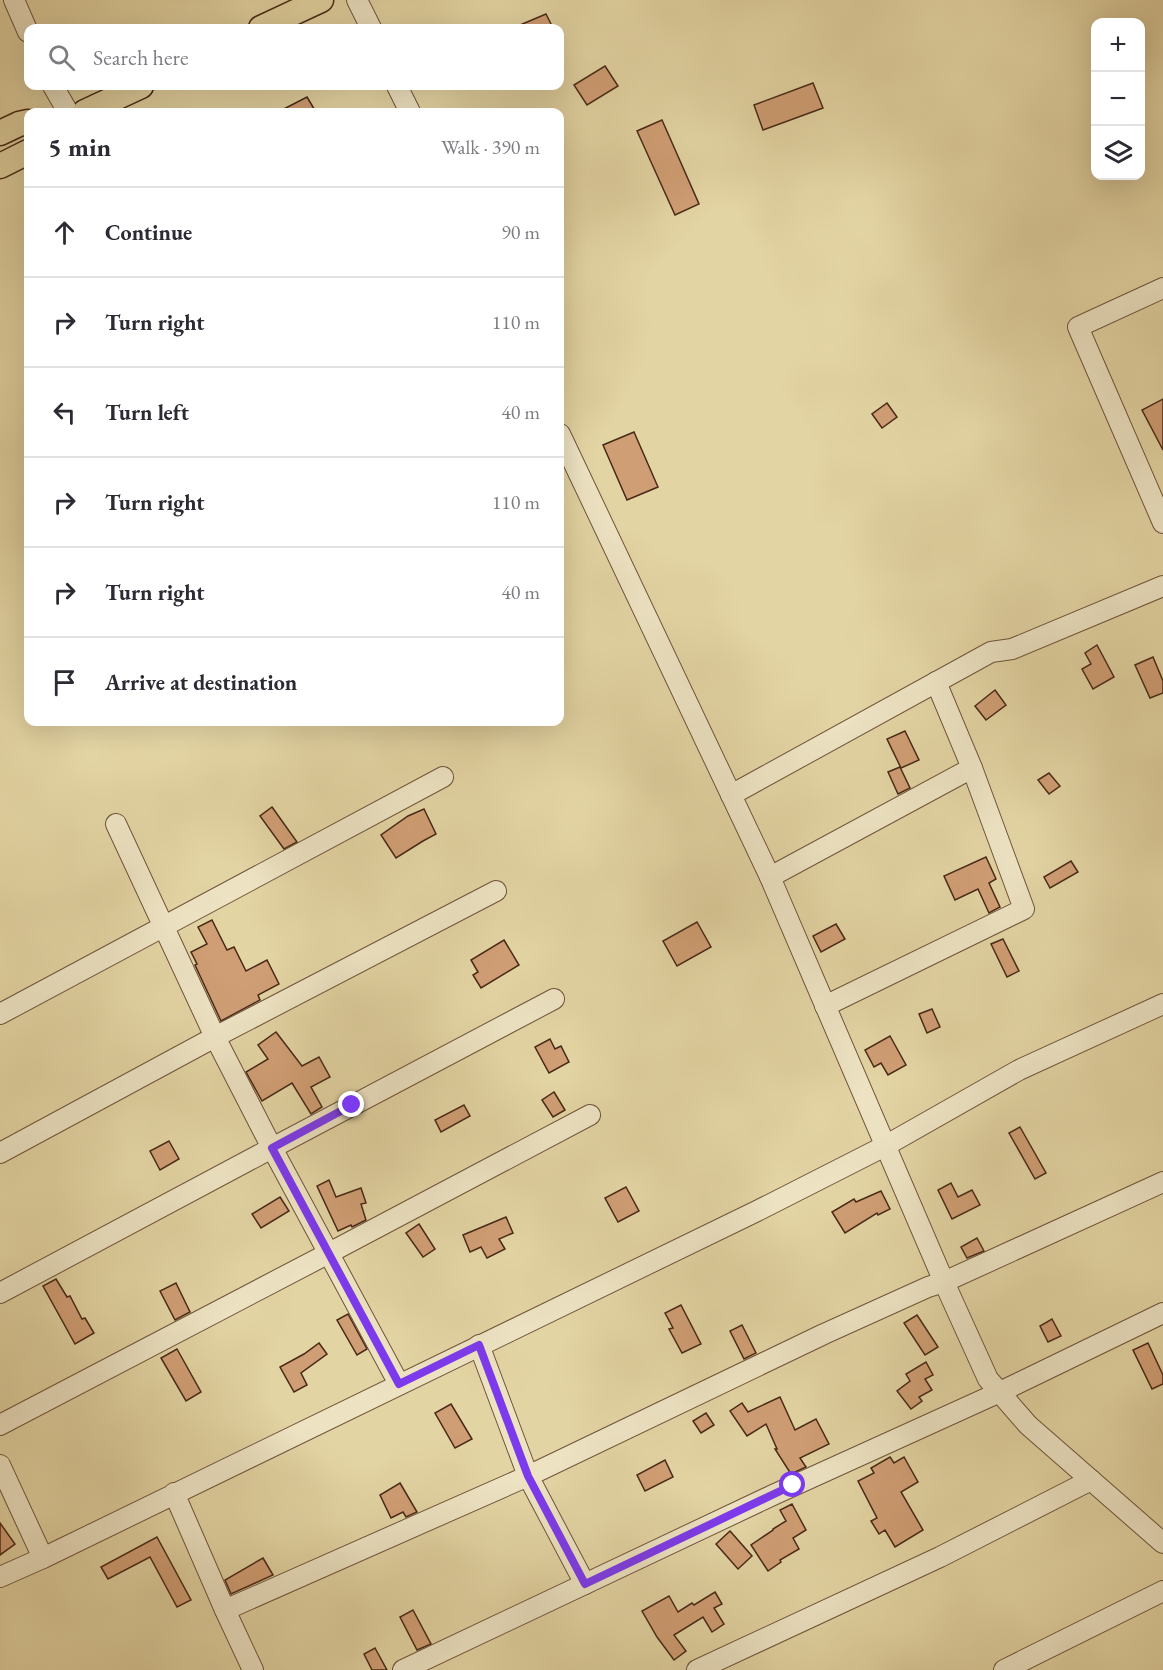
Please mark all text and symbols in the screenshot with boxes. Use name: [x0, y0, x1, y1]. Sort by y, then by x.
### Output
map controls: [1091, 18, 1145, 180]
button: +: [1091, 18, 1145, 72]
search box: [24, 24, 564, 90]
icon: search: [45, 41, 78, 74]
text: Search here: [93, 43, 188, 72]
button: −: [1091, 72, 1145, 126]
button: layers: [1091, 126, 1145, 180]
text: 5 min: [48, 130, 111, 164]
text: Walk · 390 m: [441, 134, 540, 160]
icon: ahead: [48, 216, 81, 249]
text: Continue: [105, 218, 192, 247]
text: 90 m: [501, 219, 540, 245]
icon: right: [48, 306, 81, 339]
text: Turn right: [105, 308, 204, 337]
text: 110 m: [492, 309, 540, 335]
icon: left: [48, 396, 81, 429]
text: Turn left: [105, 398, 189, 427]
text: 40 m: [501, 399, 540, 425]
icon: right: [48, 486, 81, 519]
text: Turn right: [105, 488, 204, 517]
text: 110 m: [492, 489, 540, 515]
icon: right: [48, 576, 81, 609]
text: Turn right: [105, 578, 204, 607]
text: 40 m: [501, 579, 540, 605]
icon: arrive: [48, 666, 81, 699]
text: Arrive at destination: [105, 668, 297, 697]
route end: [338, 1091, 364, 1117]
route start: [779, 1471, 805, 1497]

